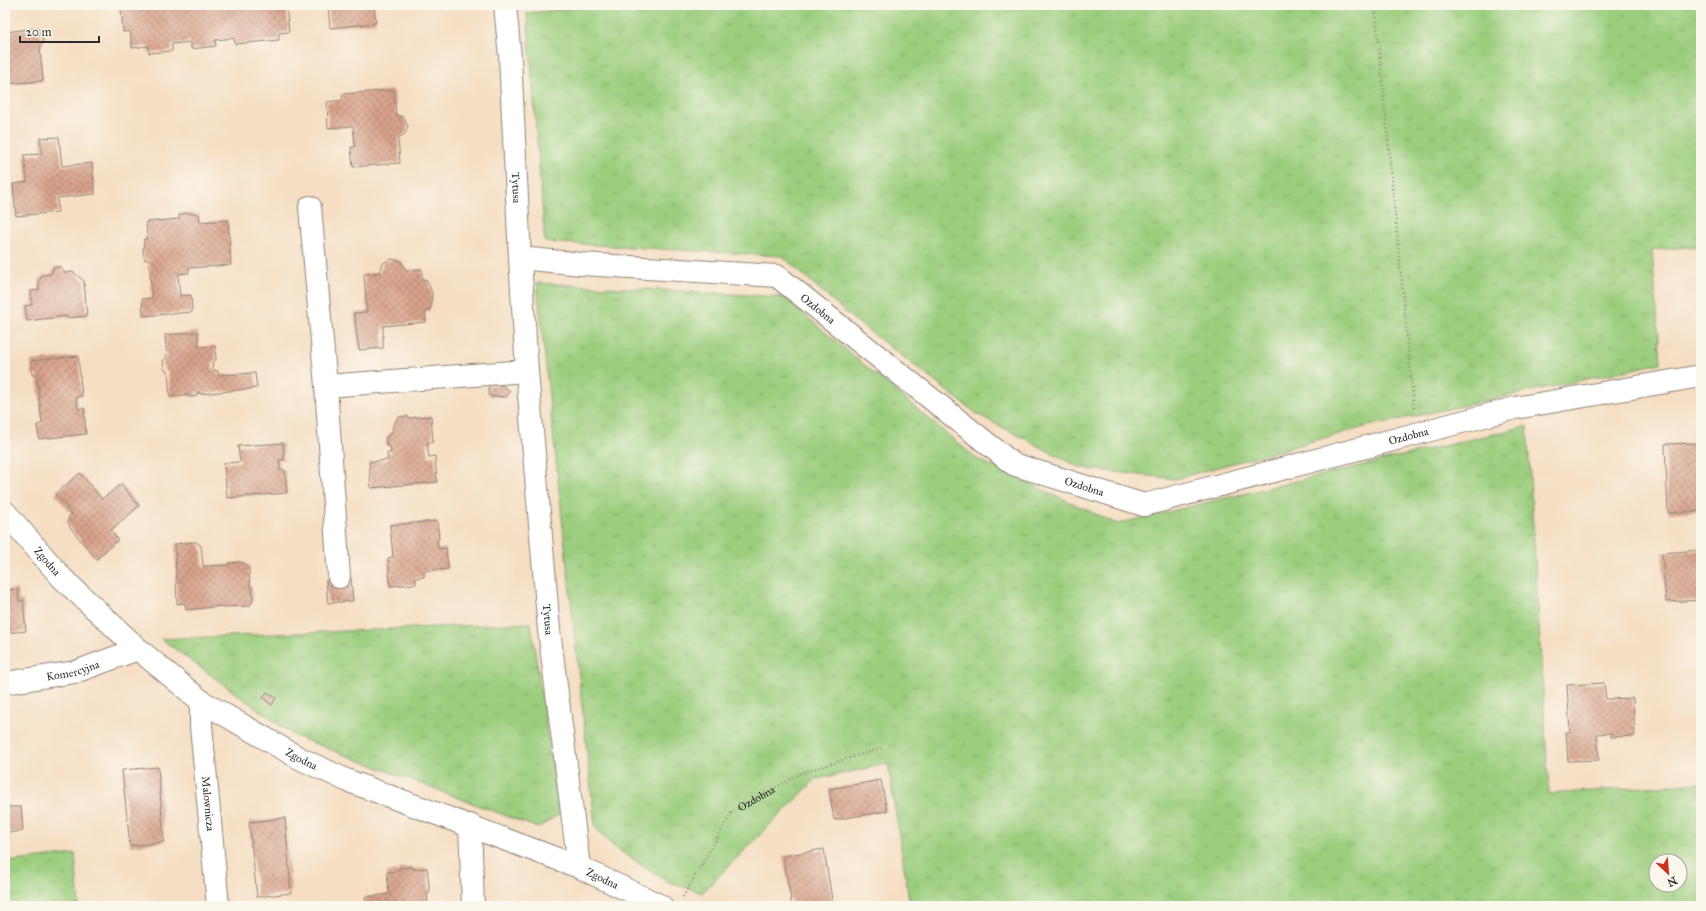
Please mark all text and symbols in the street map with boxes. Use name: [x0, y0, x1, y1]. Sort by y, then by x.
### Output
scale bar: [20, 18, 99, 44]
text: 20 m: [26, 25, 52, 39]
street label: Tytusa: [509, 172, 523, 204]
street label: Ozdobna: [798, 291, 838, 327]
street label: Ozdobna: [1387, 425, 1430, 448]
street label: Ozdobna: [1063, 474, 1106, 499]
street label: Zgodna: [31, 544, 63, 579]
street label: Tytusa: [540, 603, 556, 636]
street label: Komercyjna: [45, 658, 101, 683]
street label: Zgodna: [283, 746, 320, 773]
street label: Malownicza: [199, 776, 217, 832]
street label: Ozdobna: [736, 783, 778, 814]
north arrow: [1648, 853, 1688, 893]
street label: Zgodna: [584, 866, 621, 892]
text: N: [1665, 874, 1679, 890]

